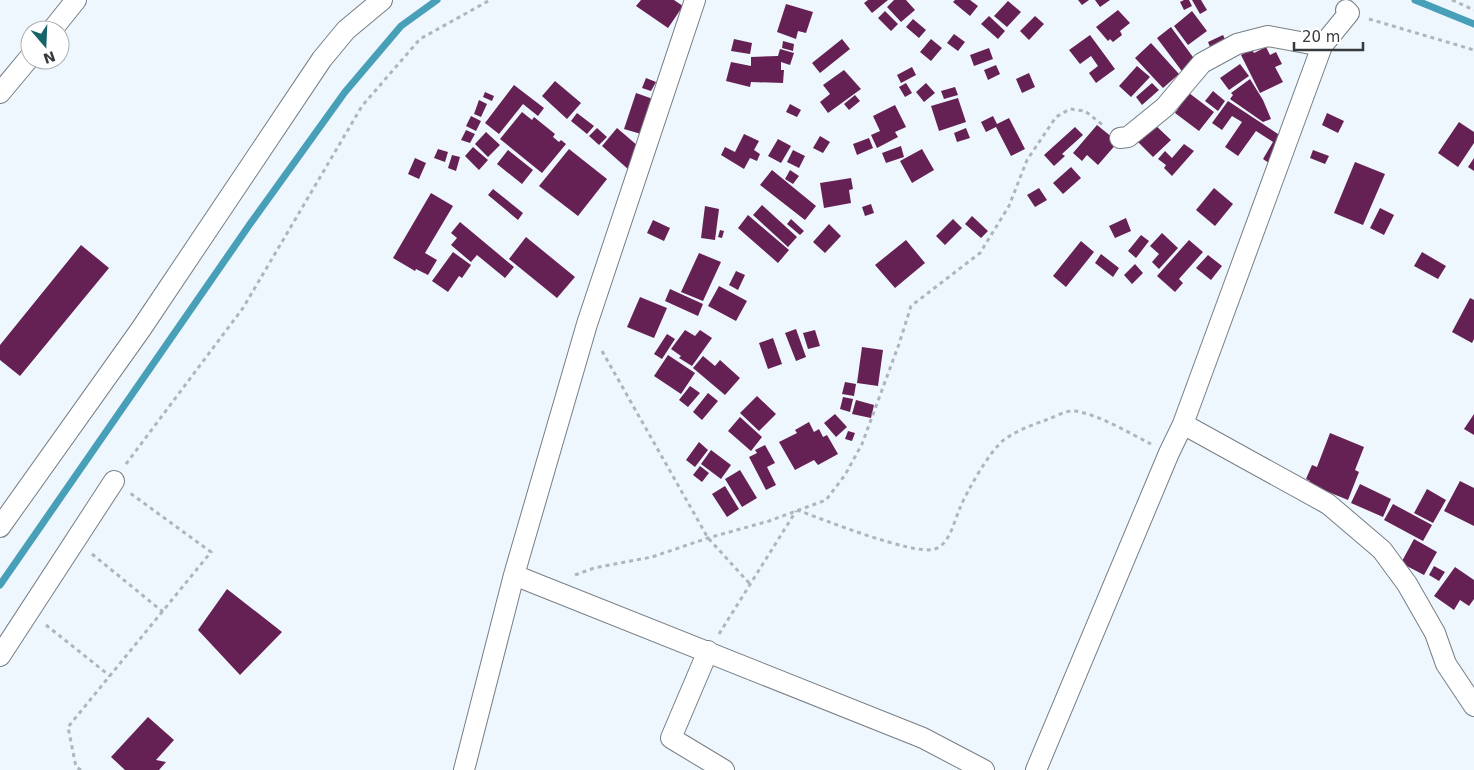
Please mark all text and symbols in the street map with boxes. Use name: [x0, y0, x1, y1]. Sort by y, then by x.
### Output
north arrow: [20, 20, 70, 70]
scale bar: [1294, 20, 1363, 52]
text: 20 m: [1302, 28, 1340, 46]
text: N: [41, 48, 57, 67]

